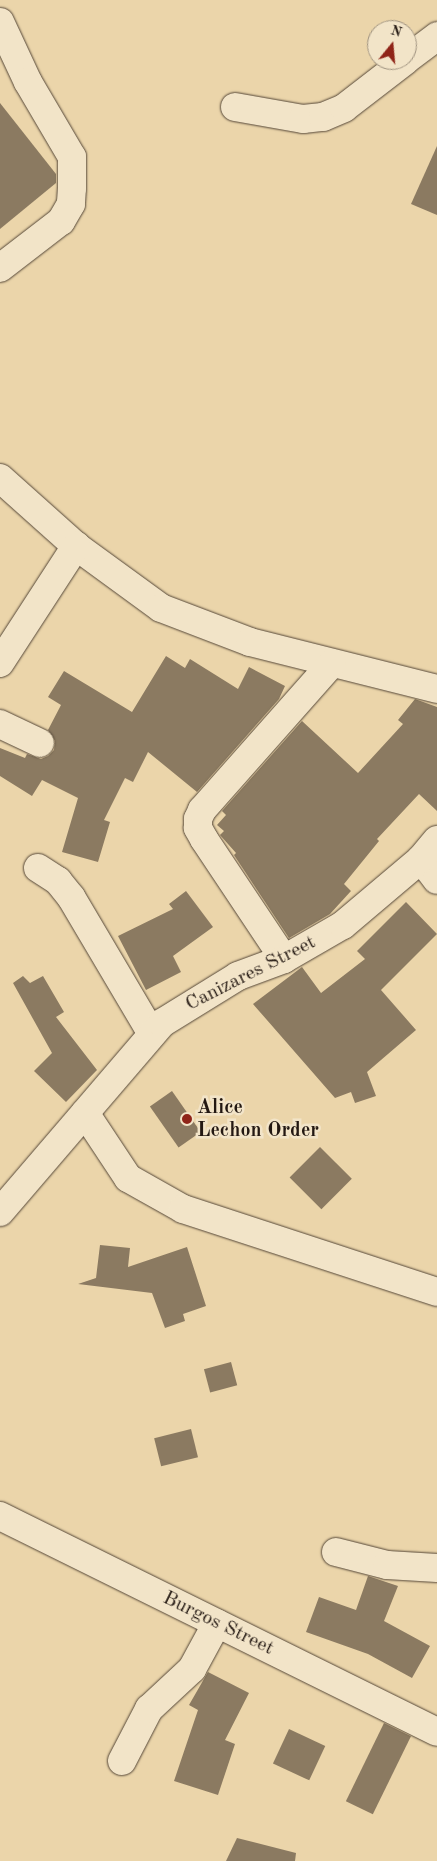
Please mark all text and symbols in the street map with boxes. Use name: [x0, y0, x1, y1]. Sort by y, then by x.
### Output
north arrow: [367, 20, 417, 70]
text: N: [389, 23, 403, 40]
street label: Canizares Street: [182, 931, 320, 1017]
place label: Alice Lechon Order: [197, 1096, 319, 1143]
marker: Alice Lechon Order: [181, 1113, 193, 1125]
street label: Burgos Street: [159, 1587, 277, 1661]

